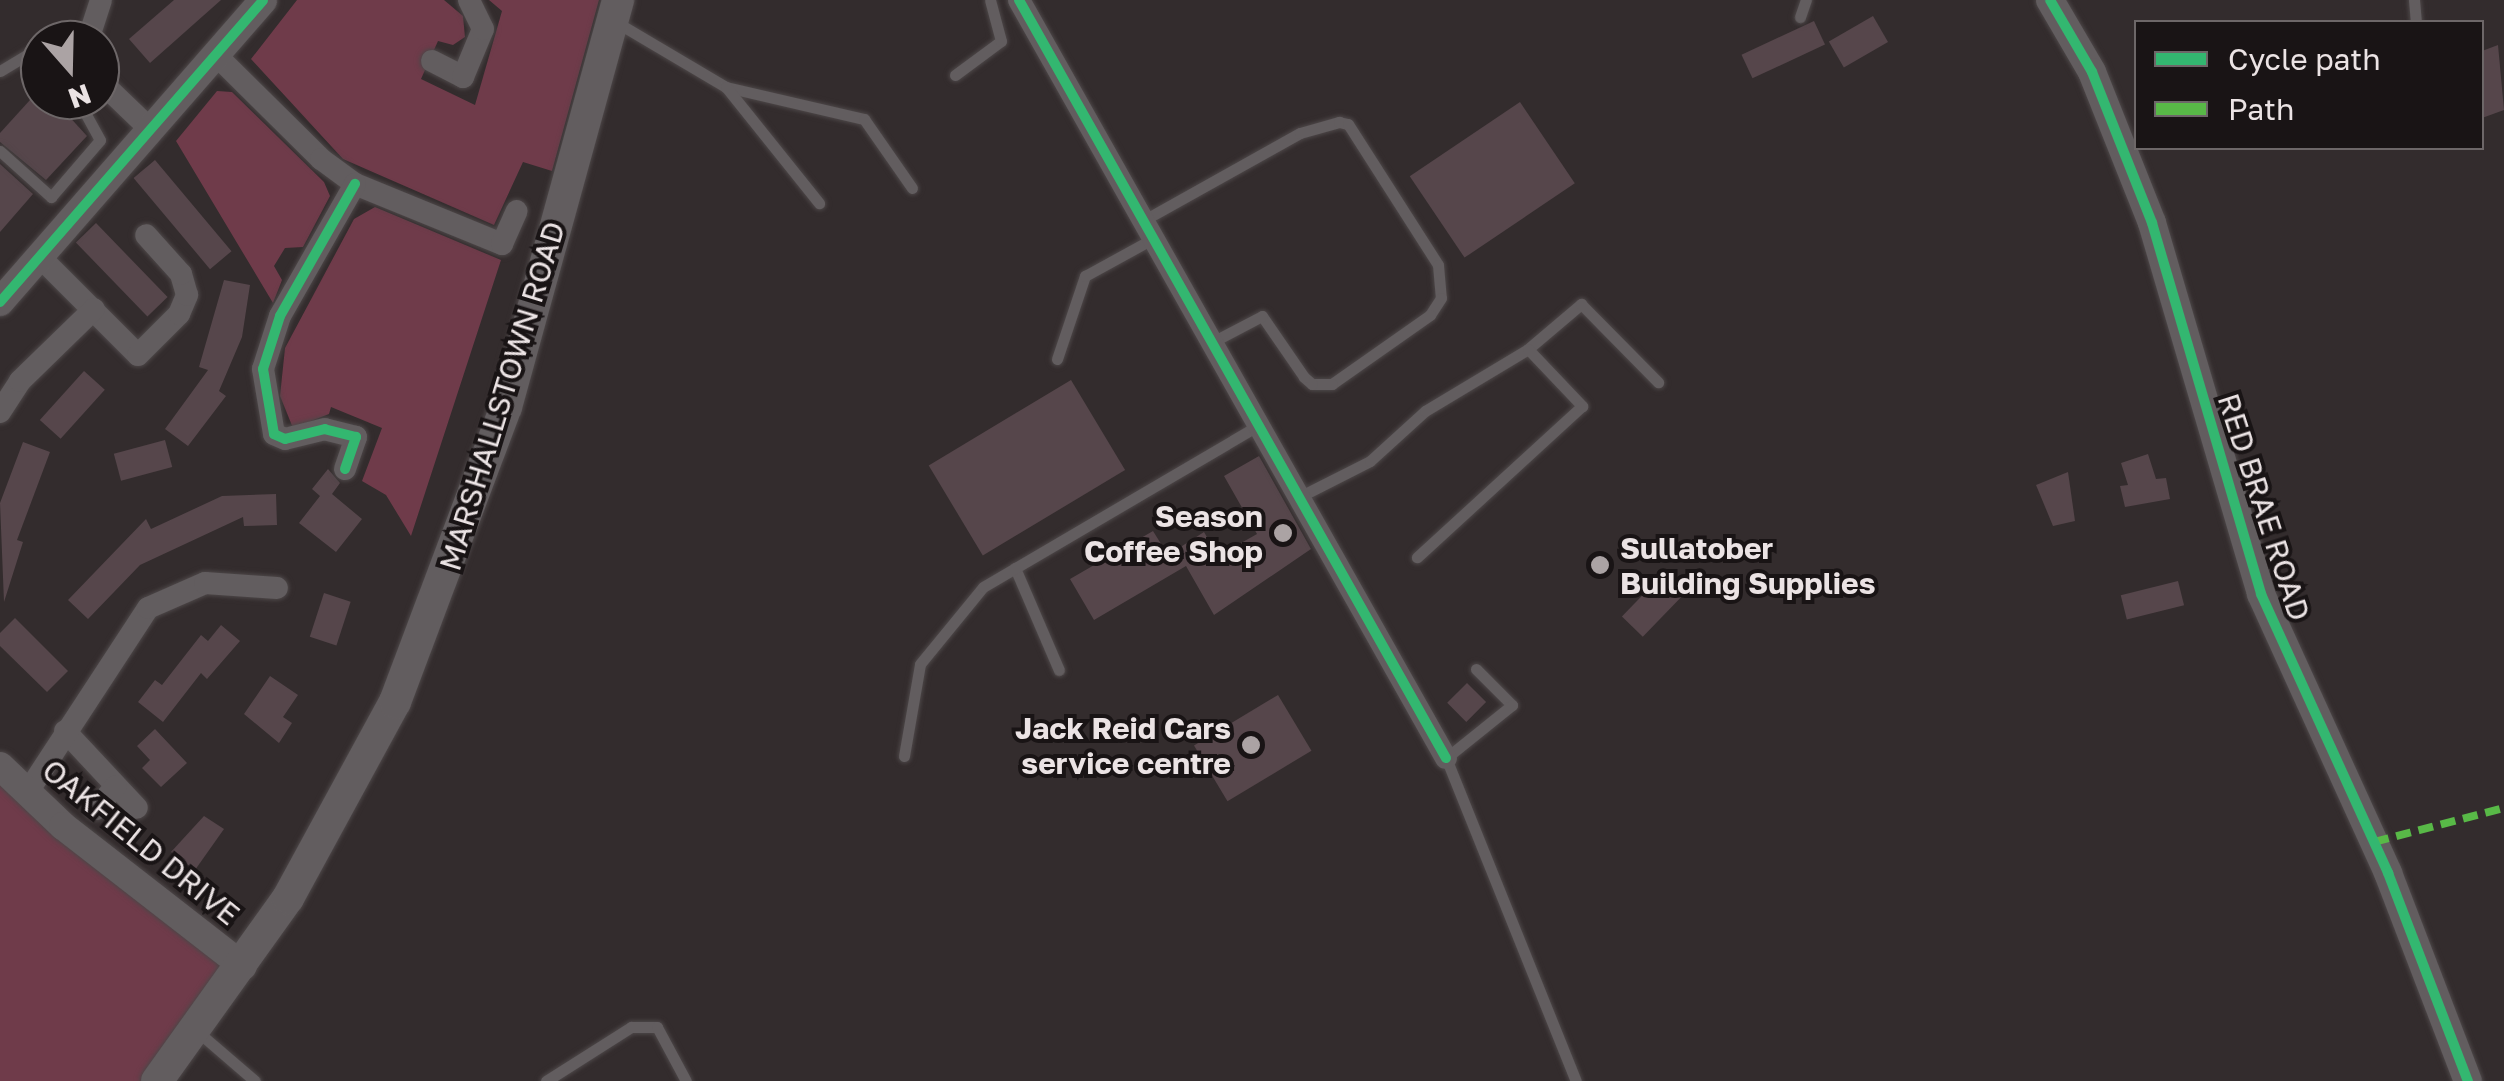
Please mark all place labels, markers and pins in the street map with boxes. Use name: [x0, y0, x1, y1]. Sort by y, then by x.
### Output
place label: Season Coffee Shop: [1084, 498, 1263, 568]
marker: Season Coffee Shop: [1272, 522, 1294, 544]
place label: Sullatober Building Supplies: [1620, 530, 1876, 600]
marker: Sullatober Building Supplies: [1589, 554, 1611, 576]
place label: Jack Reid Cars service centre: [1015, 710, 1231, 780]
marker: Jack Reid Cars service centre: [1240, 734, 1262, 756]

